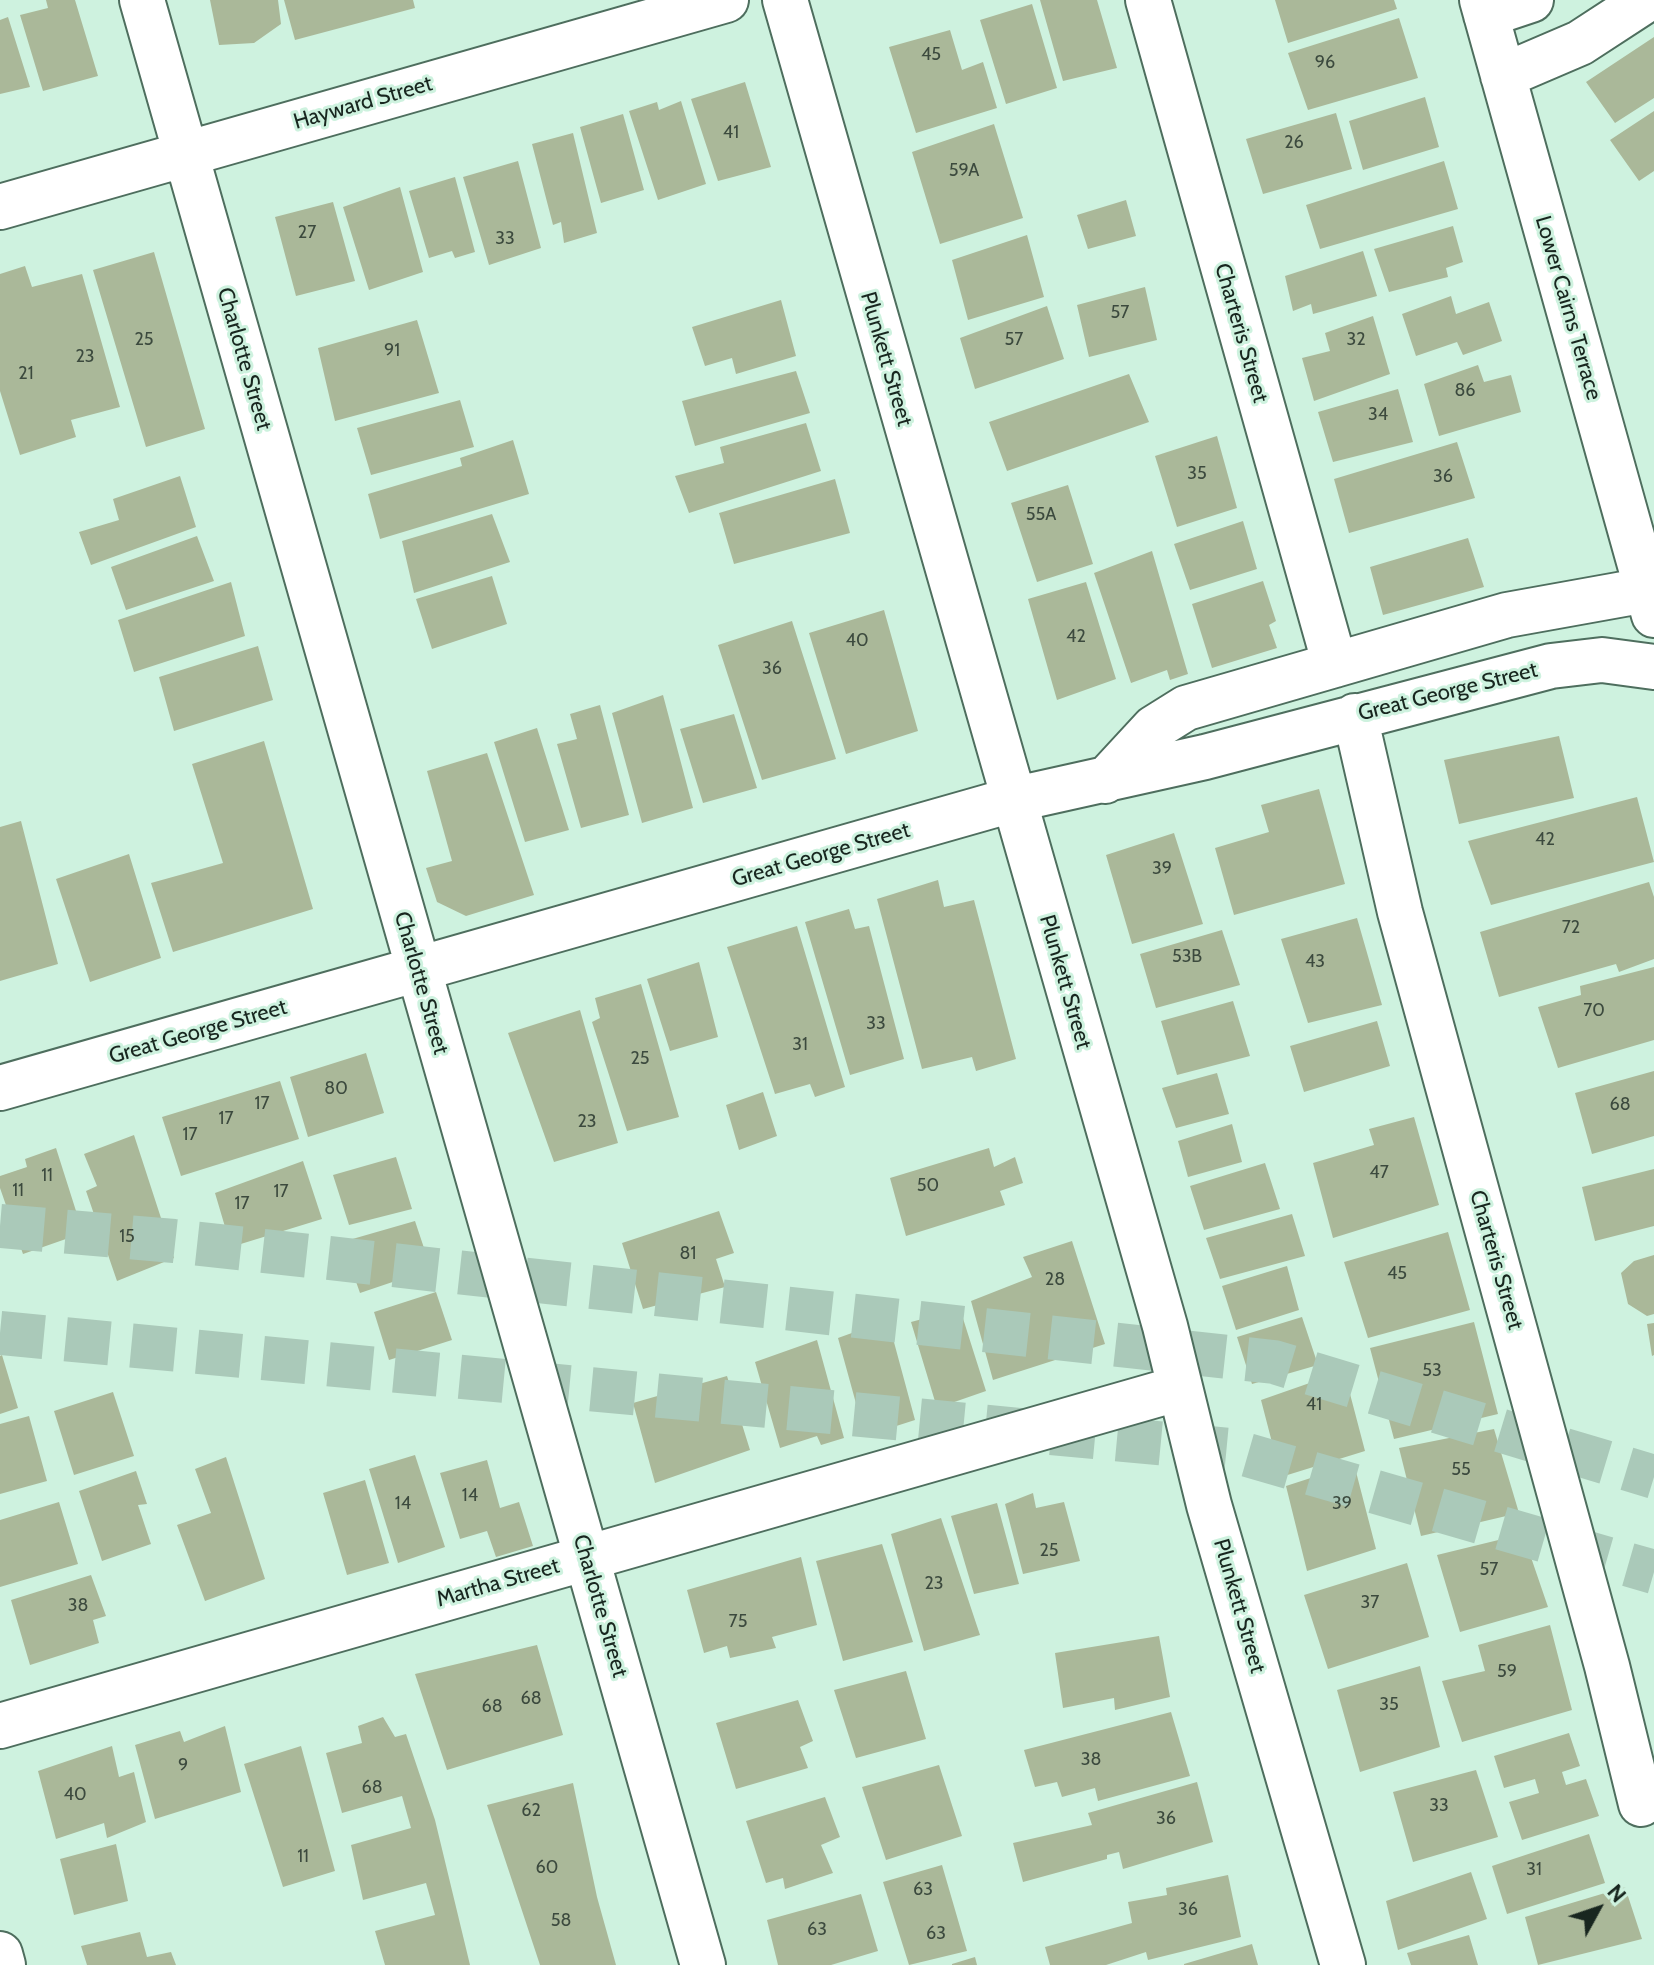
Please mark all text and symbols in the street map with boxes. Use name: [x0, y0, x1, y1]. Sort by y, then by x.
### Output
house number: 45: [921, 44, 941, 66]
house number: 96: [1315, 52, 1335, 74]
street label: Hayward Street: [290, 71, 436, 135]
house number: 41: [723, 122, 739, 144]
house number: 26: [1284, 132, 1304, 154]
house number: 59A: [949, 160, 979, 182]
street label: Lower Cairns Terrace: [1529, 213, 1607, 403]
house number: 27: [298, 222, 316, 244]
house number: 33: [495, 228, 515, 250]
street label: Charteris Street: [1208, 260, 1274, 406]
street label: Charlotte Street: [211, 284, 277, 434]
street label: Plunkett Street: [854, 289, 918, 429]
house number: 57: [1111, 302, 1129, 324]
house number: 25: [134, 329, 154, 351]
house number: 57: [1005, 329, 1023, 351]
house number: 32: [1346, 329, 1366, 351]
house number: 91: [384, 340, 400, 362]
house number: 23: [75, 346, 95, 368]
house number: 21: [18, 363, 34, 385]
house number: 86: [1454, 380, 1476, 402]
house number: 34: [1368, 404, 1388, 426]
house number: 35: [1187, 463, 1207, 485]
house number: 36: [1433, 466, 1453, 488]
house number: 55A: [1026, 504, 1056, 526]
house number: 42: [1066, 626, 1086, 648]
house number: 40: [846, 630, 868, 652]
street label: Great George Street: [1356, 657, 1540, 727]
house number: 36: [762, 658, 782, 680]
street label: Great George Street: [729, 817, 913, 893]
house number: 42: [1535, 829, 1555, 851]
house number: 39: [1152, 858, 1172, 880]
street label: Charlotte Street: [388, 908, 454, 1058]
street label: Plunkett Street: [1033, 912, 1097, 1052]
house number: 72: [1562, 917, 1580, 939]
house number: 53B: [1172, 946, 1202, 968]
house number: 43: [1305, 951, 1325, 973]
street label: Great George Street: [106, 994, 290, 1070]
house number: 70: [1583, 1000, 1605, 1022]
house number: 33: [866, 1013, 886, 1035]
house number: 31: [792, 1034, 808, 1056]
house number: 25: [630, 1048, 650, 1070]
house number: 80: [324, 1078, 348, 1100]
house number: 17: [255, 1093, 269, 1115]
house number: 68: [1609, 1094, 1631, 1116]
house number: 17: [219, 1108, 233, 1130]
house number: 23: [577, 1111, 597, 1133]
house number: 17: [183, 1124, 197, 1146]
house number: 47: [1369, 1162, 1389, 1184]
house number: 11: [41, 1165, 53, 1187]
house number: 50: [917, 1175, 939, 1197]
house number: 11: [12, 1180, 24, 1202]
house number: 17: [274, 1181, 288, 1203]
street label: Charteris Street: [1463, 1187, 1529, 1333]
house number: 17: [235, 1193, 249, 1215]
house number: 15: [119, 1226, 135, 1248]
house number: 81: [680, 1243, 696, 1265]
house number: 45: [1387, 1263, 1407, 1285]
house number: 28: [1045, 1269, 1065, 1291]
house number: 53: [1422, 1360, 1442, 1382]
house number: 41: [1306, 1394, 1322, 1416]
house number: 55: [1451, 1459, 1471, 1481]
house number: 14: [462, 1485, 478, 1507]
house number: 14: [395, 1493, 411, 1515]
house number: 39: [1332, 1493, 1352, 1515]
street label: Charlotte Street: [567, 1531, 633, 1681]
street label: Plunkett Street: [1207, 1536, 1271, 1676]
house number: 25: [1039, 1540, 1059, 1562]
street label: Martha Street: [433, 1553, 563, 1613]
house number: 57: [1480, 1559, 1498, 1581]
house number: 23: [924, 1573, 944, 1595]
house number: 37: [1361, 1592, 1379, 1614]
house number: 38: [68, 1595, 88, 1617]
house number: 75: [729, 1611, 747, 1633]
house number: 59: [1497, 1661, 1517, 1683]
house number: 68: [520, 1688, 542, 1710]
house number: 35: [1379, 1694, 1399, 1716]
house number: 68: [481, 1696, 503, 1718]
house number: 38: [1081, 1749, 1101, 1771]
house number: 9: [178, 1755, 188, 1777]
house number: 68: [361, 1777, 383, 1799]
house number: 40: [64, 1784, 86, 1806]
house number: 33: [1429, 1795, 1449, 1817]
house number: 62: [521, 1800, 541, 1822]
house number: 36: [1156, 1808, 1176, 1830]
house number: 11: [297, 1846, 309, 1868]
house number: 60: [536, 1857, 558, 1879]
house number: 31: [1526, 1859, 1542, 1881]
north arrow: [1558, 1869, 1638, 1949]
house number: 63: [913, 1879, 933, 1901]
text: N: [1601, 1879, 1632, 1908]
house number: 36: [1178, 1899, 1198, 1921]
house number: 58: [551, 1910, 571, 1932]
house number: 63: [807, 1919, 827, 1941]
house number: 63: [926, 1923, 946, 1945]

